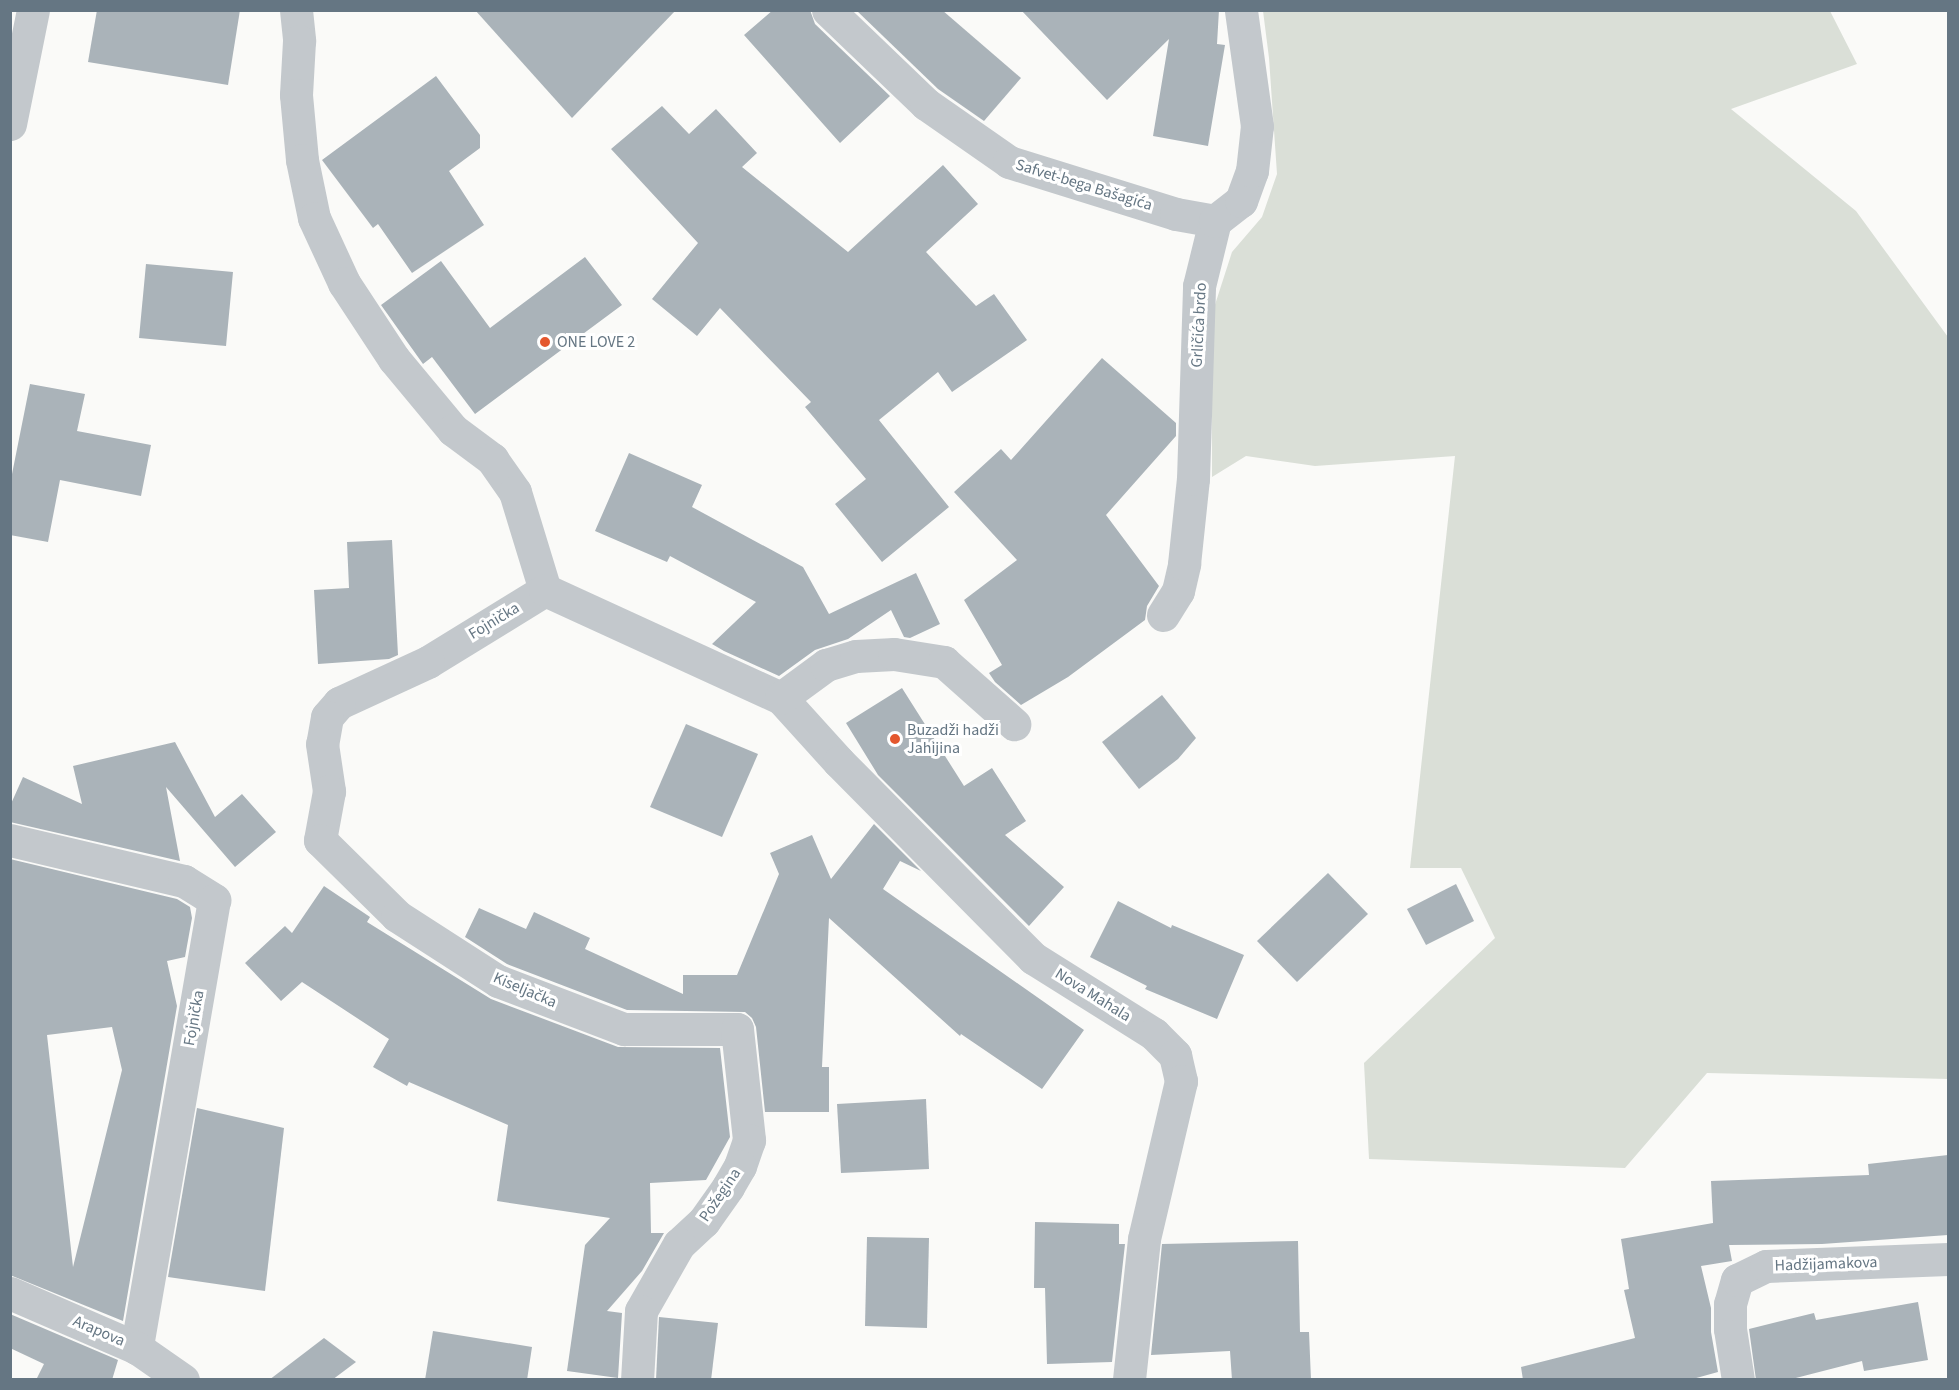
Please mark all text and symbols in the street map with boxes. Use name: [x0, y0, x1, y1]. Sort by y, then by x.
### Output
street label: Safvet-bega Bašagića: [1013, 155, 1155, 215]
street label: Grličića brdo: [1187, 282, 1211, 368]
place label: ONE LOVE 2: [557, 332, 635, 352]
marker: ONE LOVE 2: [538, 335, 552, 349]
street label: Fojnička: [465, 598, 523, 644]
place label: Buzadži hadži Jahijina: [907, 720, 999, 758]
marker: Buzadži hadži Jahijina: [888, 732, 902, 746]
street label: Nova Mahala: [1051, 964, 1135, 1026]
street label: Kiseljačka: [490, 968, 560, 1012]
street label: Fojnička: [180, 989, 208, 1047]
street label: Požegina: [695, 1165, 745, 1225]
street label: Hadžijamakova: [1774, 1253, 1878, 1275]
street label: Arapova: [70, 1311, 128, 1351]

